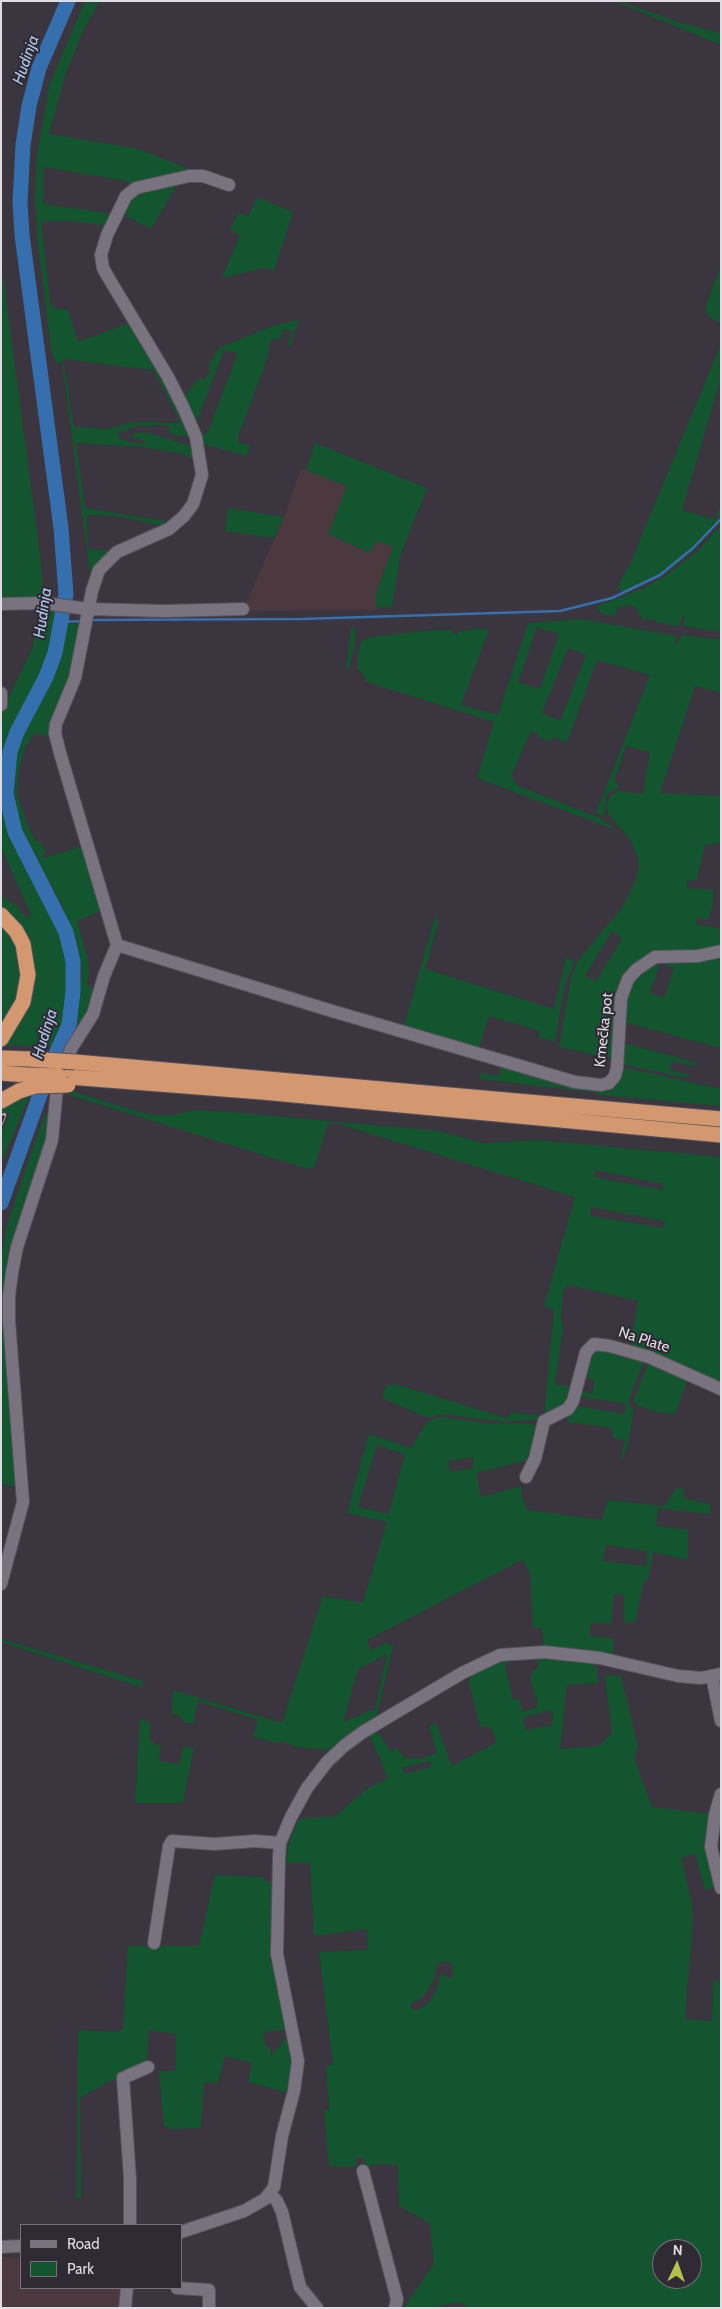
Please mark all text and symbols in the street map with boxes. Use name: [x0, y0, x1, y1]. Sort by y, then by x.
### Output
water label: Hudinja: [9, 33, 43, 87]
water label: Hudinja: [30, 587, 56, 639]
street label: Kmečka pot: [591, 992, 617, 1068]
water label: Hudinja: [28, 1007, 62, 1061]
street label: Na Plate: [616, 1323, 672, 1357]
legend: [20, 2224, 182, 2289]
text: Road: [67, 2235, 100, 2253]
north arrow: [652, 2239, 702, 2289]
text: N: [672, 2241, 683, 2259]
text: Park: [67, 2260, 94, 2278]

